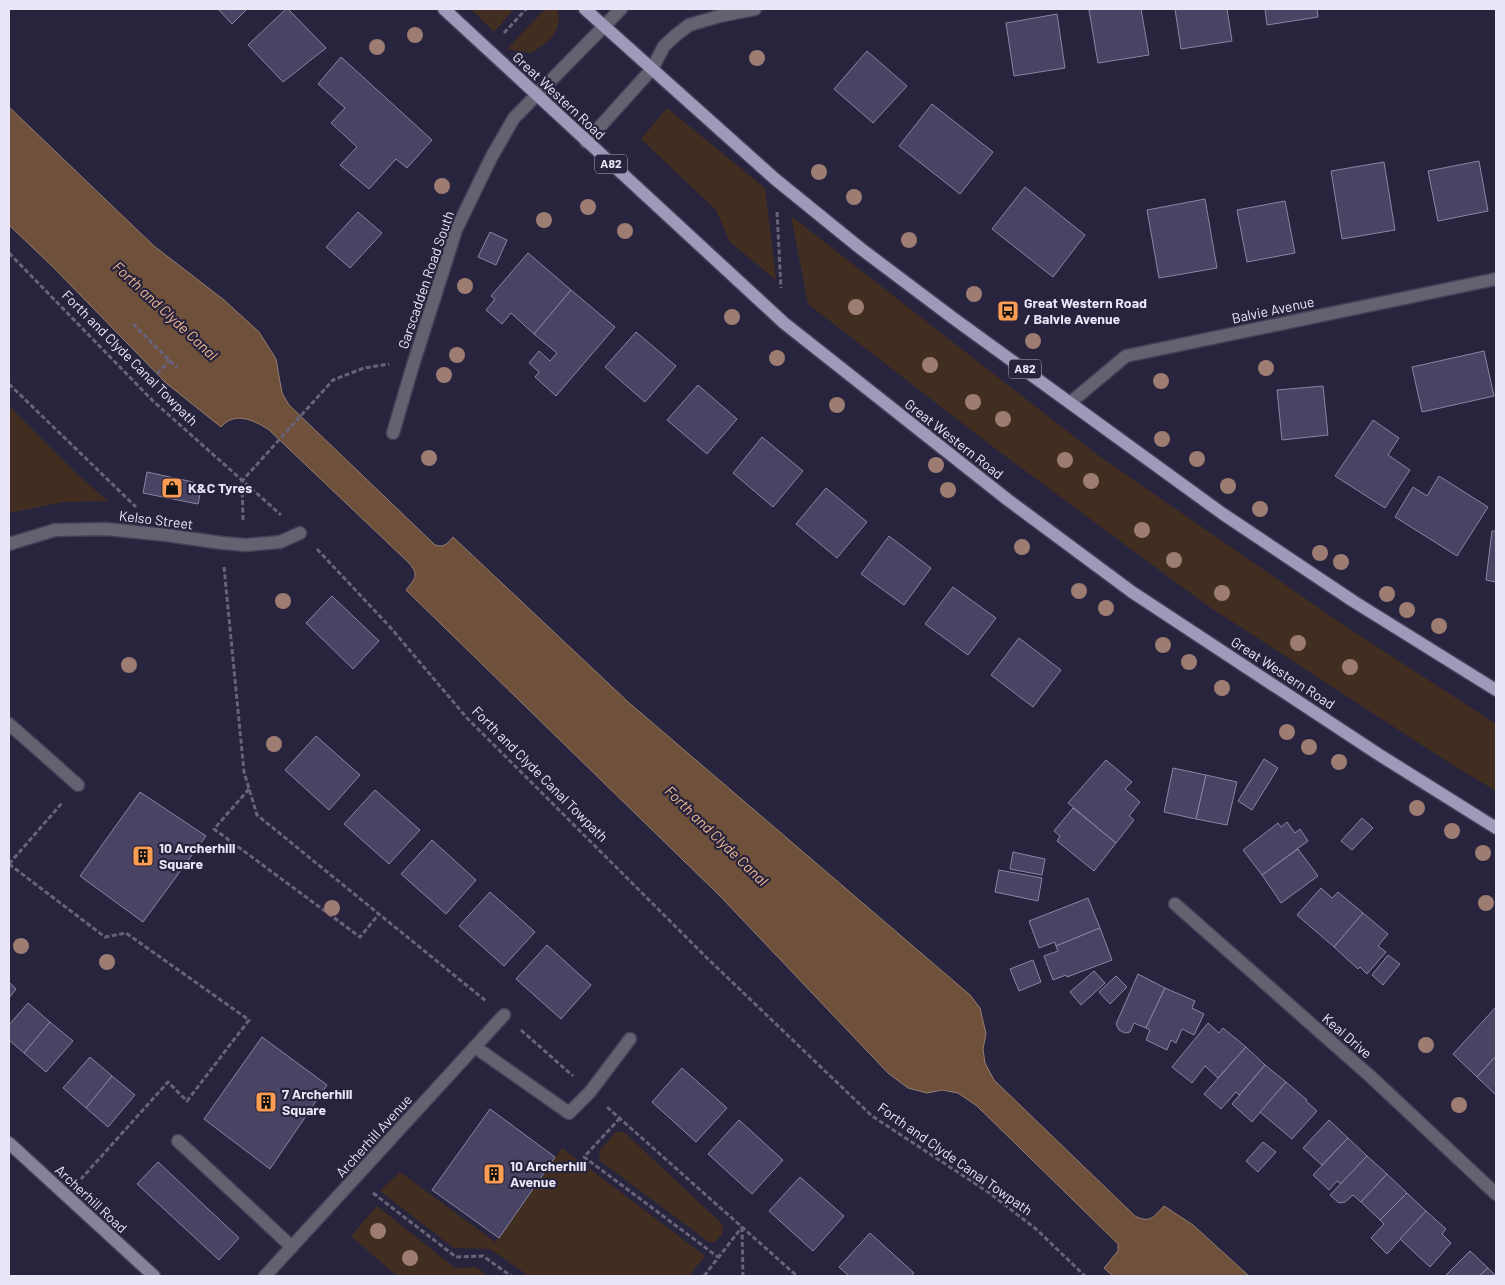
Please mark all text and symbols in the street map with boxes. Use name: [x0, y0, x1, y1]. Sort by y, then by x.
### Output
street label: Great Western Road: [510, 48, 609, 143]
road number: A82: [595, 154, 627, 173]
street label: Garscadden Road South: [394, 209, 457, 351]
water label: Forth and Clyde Canal: [110, 257, 222, 364]
street label: Forth and Clyde Canal Towpath: [59, 286, 202, 429]
street label: Balvie Avenue: [1230, 292, 1316, 327]
place label: Great Western Road / Balvie Avenue: [1024, 294, 1147, 327]
bus stop icon: Great Western Road / Balvie Avenue: [996, 299, 1020, 323]
road number: A82: [1009, 359, 1041, 378]
street label: Great Western Road: [902, 395, 1007, 482]
shop icon: K&C Tyres: [160, 476, 184, 500]
place label: K&C Tyres: [188, 479, 252, 496]
street label: Kelso Street: [118, 507, 194, 532]
street label: Great Western Road: [1228, 633, 1338, 712]
street label: Forth and Clyde Canal Towpath: [469, 702, 612, 845]
water label: Forth and Clyde Canal: [661, 781, 773, 890]
place label: 10 Archerhill Square: [159, 839, 236, 872]
building icon: 10 Archerhill Square: [131, 844, 155, 868]
street label: Keal Drive: [1319, 1009, 1376, 1062]
place label: 7 Archerhill Square: [282, 1085, 353, 1118]
building icon: 7 Archerhill Square: [254, 1090, 278, 1114]
street label: Archerhill Avenue: [332, 1091, 415, 1181]
street label: Forth and Clyde Canal Towpath: [875, 1099, 1036, 1219]
place label: 10 Archerhill Avenue: [510, 1157, 587, 1190]
street label: Archerhill Road: [52, 1161, 131, 1236]
building icon: 10 Archerhill Avenue: [482, 1162, 506, 1186]

